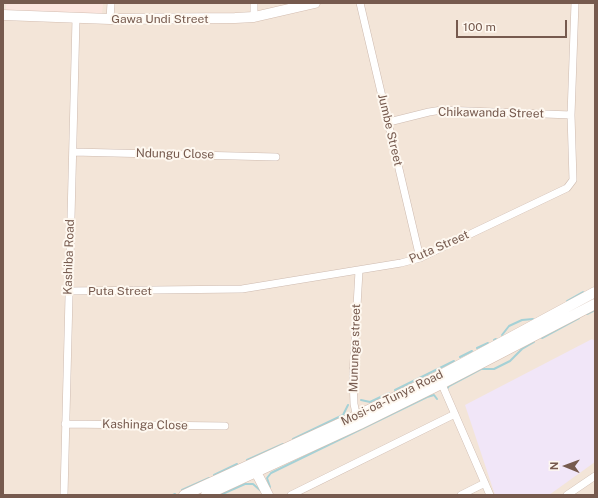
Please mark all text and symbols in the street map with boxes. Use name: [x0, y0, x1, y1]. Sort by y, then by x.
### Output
street label: Gawa Undi Street: [111, 12, 209, 26]
scale bar: [458, 12, 569, 38]
text: 100 m: [463, 20, 496, 34]
street label: Jumbe Street: [375, 92, 405, 168]
street label: Chikawanda Street: [438, 105, 544, 121]
street label: Ndungu Close: [136, 146, 214, 162]
street label: Kashiba Road: [60, 219, 78, 295]
street label: Puta Street: [407, 227, 471, 267]
street label: Puta Street: [88, 284, 152, 298]
street label: Mununga street: [346, 303, 364, 393]
street label: Mosi-oa-Tunya Road: [339, 367, 445, 429]
street label: Kashinga Close: [102, 417, 188, 433]
north arrow: [546, 446, 586, 486]
text: N: [548, 461, 560, 470]

